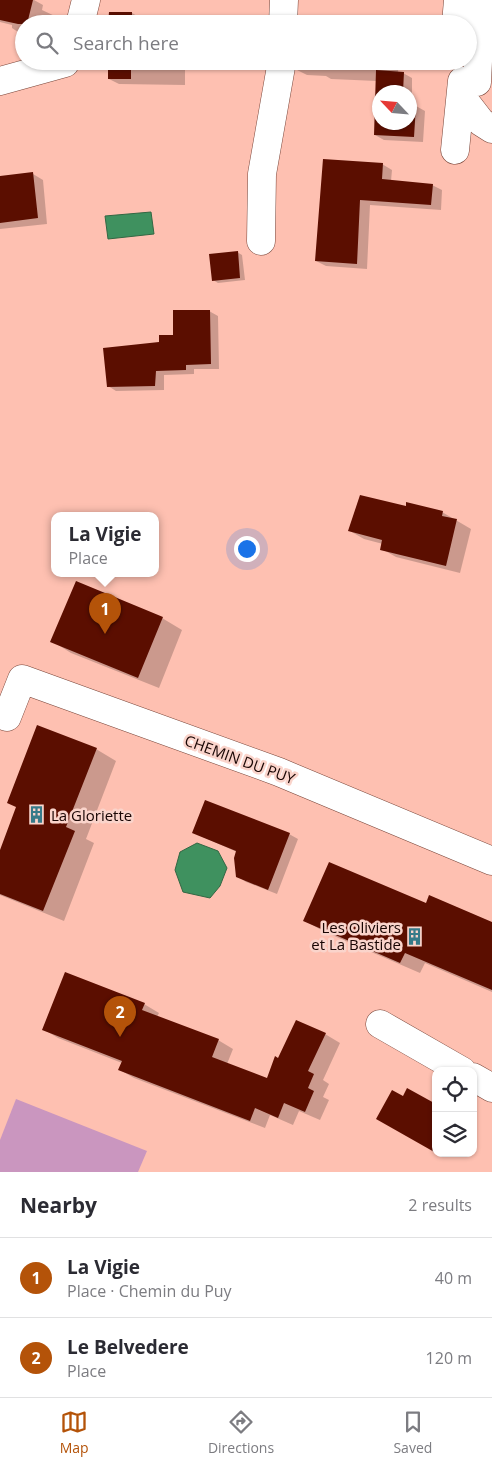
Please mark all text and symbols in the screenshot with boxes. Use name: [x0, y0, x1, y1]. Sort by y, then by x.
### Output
search box: [15, 15, 477, 70]
icon: search: [33, 29, 61, 57]
text: Search here: [73, 30, 179, 56]
north arrow: [372, 85, 417, 130]
popup: [51, 512, 159, 577]
text: La Vigie: [68, 521, 142, 547]
your location: [234, 536, 260, 562]
text: Place: [68, 547, 108, 569]
pin: 1: [89, 593, 121, 634]
street label: CHEMIN DU PUY: [182, 730, 298, 788]
building icon: La Gloriette: [27, 805, 47, 825]
place label: La Gloriette: [51, 805, 132, 825]
place label: Les Oliviers et La Bastide: [311, 917, 401, 954]
building icon: Les Oliviers et La Bastide: [405, 926, 425, 946]
pin: 2: [104, 996, 136, 1037]
map controls: [432, 1067, 477, 1157]
button: locate: [432, 1067, 477, 1112]
button: layers: [432, 1112, 477, 1157]
text: Nearby: [20, 1191, 97, 1219]
text: 2 results: [408, 1194, 472, 1216]
text: La Vigie: [67, 1254, 140, 1280]
text: 1: [31, 1267, 41, 1289]
text: 40 m: [435, 1267, 472, 1289]
text: Place · Chemin du Puy: [67, 1280, 232, 1302]
text: Le Belvedere: [67, 1334, 189, 1360]
text: 2: [31, 1347, 41, 1369]
text: 120 m: [426, 1347, 472, 1369]
text: Place: [67, 1360, 106, 1382]
tab: Map: [60, 1408, 89, 1457]
tab: Directions: [208, 1408, 274, 1457]
tab: Saved: [393, 1408, 432, 1457]

